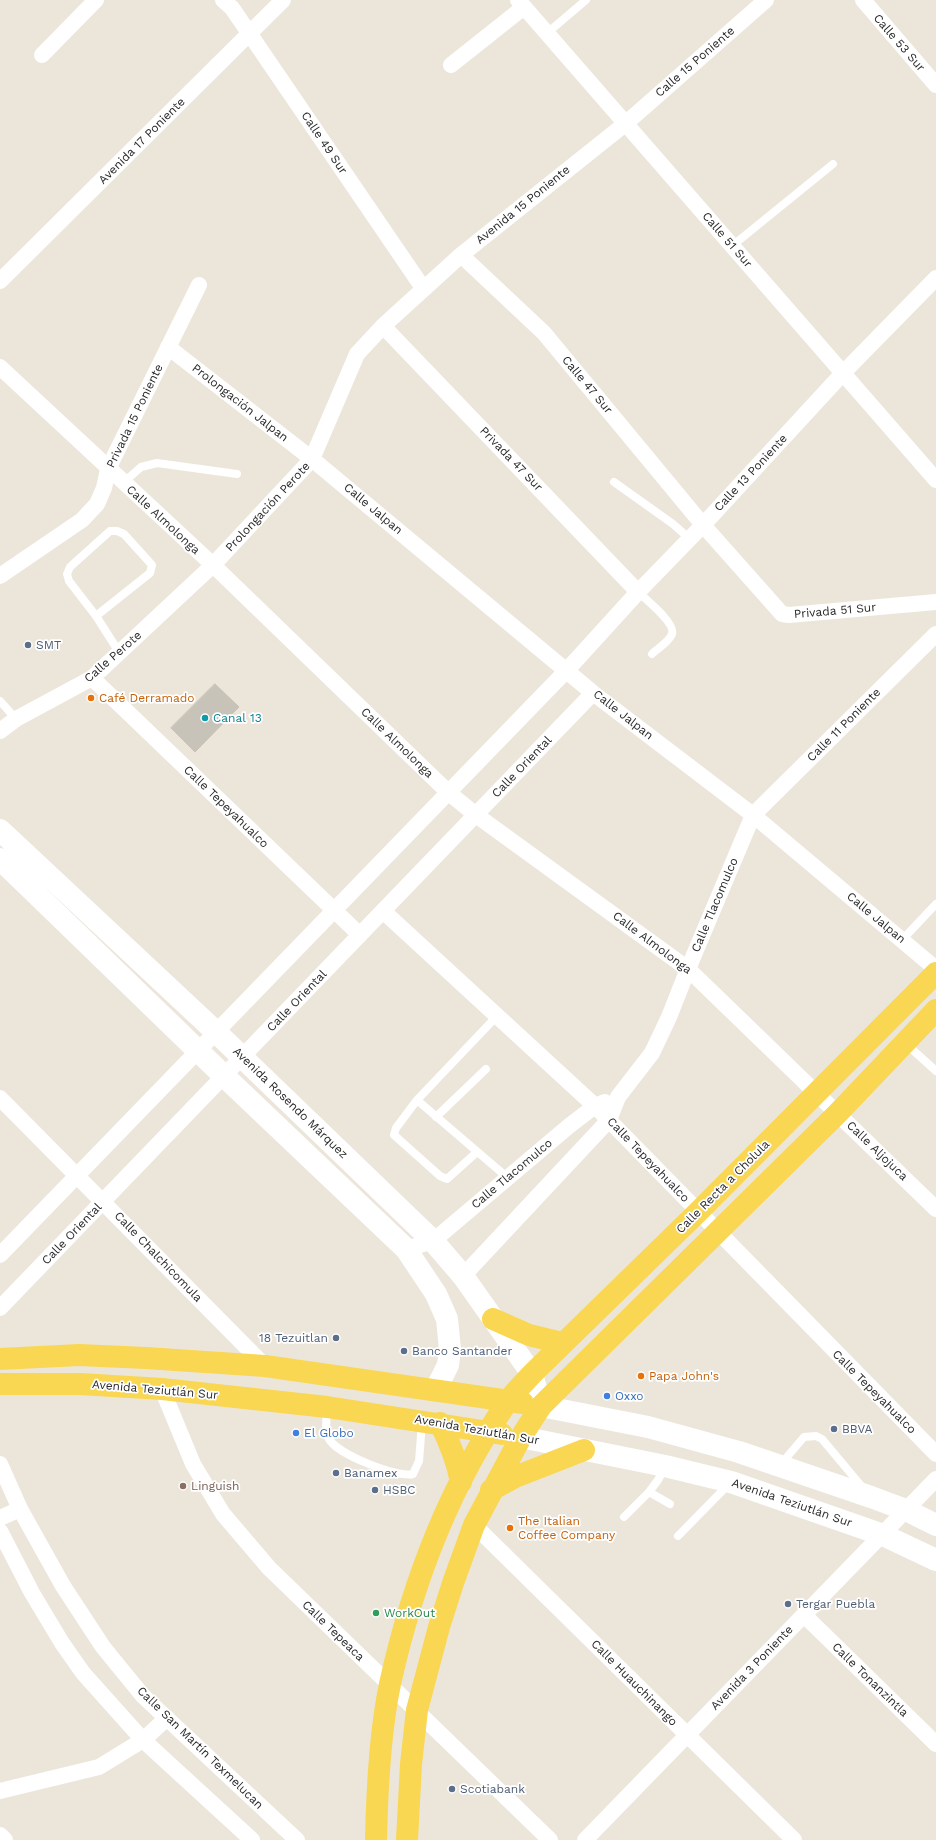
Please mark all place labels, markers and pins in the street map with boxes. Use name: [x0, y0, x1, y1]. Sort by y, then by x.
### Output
place label: SMT: [36, 638, 61, 652]
marker: SMT: [23, 640, 33, 650]
place label: Café Derramado: [99, 691, 194, 705]
marker: Café Derramado: [86, 693, 96, 703]
place label: Canal 13: [213, 711, 262, 725]
marker: Canal 13: [200, 713, 210, 723]
place label: 18 Tezuitlan: [259, 1331, 328, 1345]
marker: 18 Tezuitlan: [331, 1333, 341, 1343]
place label: Banco Santander: [412, 1344, 512, 1358]
marker: Banco Santander: [399, 1346, 409, 1356]
place label: Papa John's: [649, 1369, 719, 1383]
marker: Papa John's: [636, 1371, 646, 1381]
place label: Oxxo: [615, 1389, 644, 1403]
marker: Oxxo: [602, 1391, 612, 1401]
place label: BBVA: [842, 1422, 873, 1436]
marker: BBVA: [829, 1424, 839, 1434]
place label: El Globo: [304, 1426, 354, 1440]
marker: El Globo: [291, 1428, 301, 1438]
place label: Banamex: [344, 1466, 397, 1480]
marker: Banamex: [331, 1468, 341, 1478]
place label: Linguish: [191, 1479, 240, 1493]
marker: Linguish: [178, 1481, 188, 1491]
place label: HSBC: [383, 1483, 416, 1497]
marker: HSBC: [370, 1485, 380, 1495]
place label: The Italian Coffee Company: [518, 1514, 615, 1542]
marker: The Italian Coffee Company: [505, 1523, 515, 1533]
place label: Tergar Puebla: [796, 1597, 875, 1611]
marker: Tergar Puebla: [783, 1599, 793, 1609]
place label: WorkOut: [384, 1606, 435, 1620]
marker: WorkOut: [371, 1608, 381, 1618]
place label: Scotiabank: [460, 1782, 525, 1796]
marker: Scotiabank: [447, 1784, 457, 1794]

